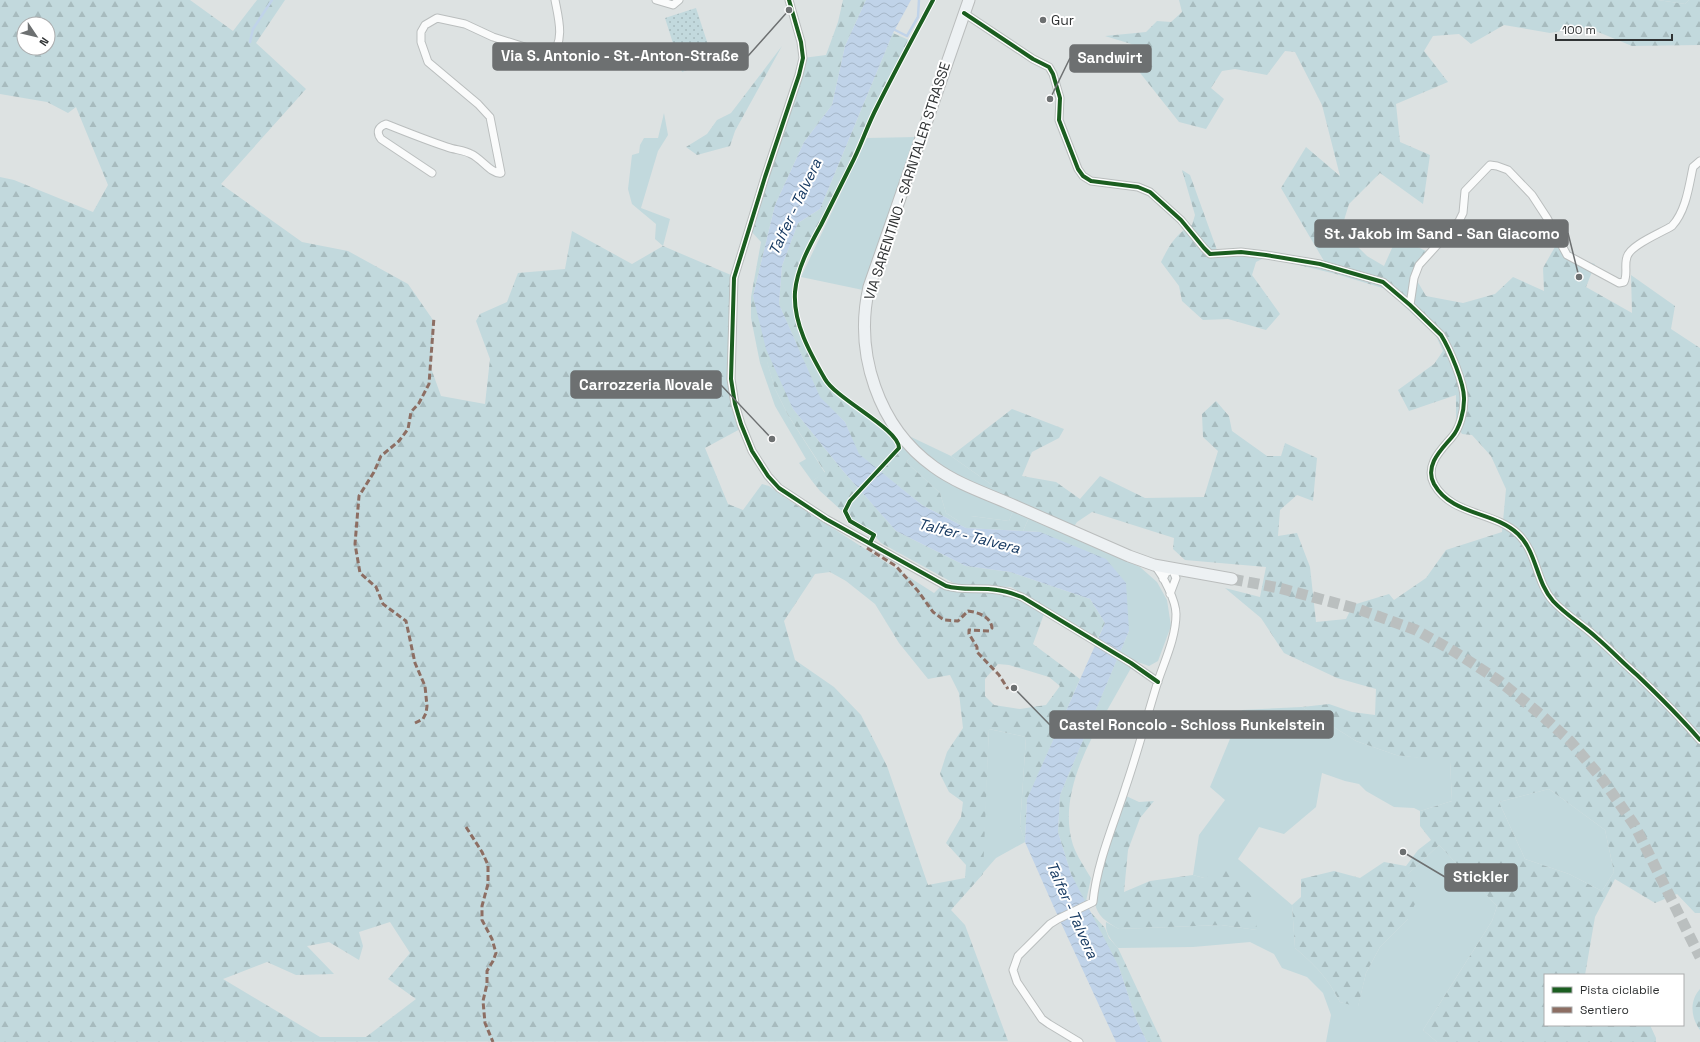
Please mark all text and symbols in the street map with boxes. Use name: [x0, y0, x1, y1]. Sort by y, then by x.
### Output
place label: Gur: [1051, 11, 1074, 29]
marker: Gur: [1038, 15, 1048, 25]
north arrow: [16, 16, 56, 56]
scale bar: [1556, 16, 1672, 42]
text: 100 m: [1562, 22, 1596, 38]
text: N: [36, 35, 52, 49]
callout: Via S. Antonio - St.-Anton-Straße: [493, 43, 748, 70]
callout: Sandwirt: [1070, 45, 1151, 72]
text: Via S. Antonio - St.-Anton-Straße: [501, 46, 739, 65]
text: Sandwirt: [1077, 48, 1143, 67]
street label: VIA SARENTINO - SARNTALER STRASSE: [860, 60, 954, 302]
water label: Talfer - Talvera: [764, 155, 825, 258]
callout: St. Jakob im Sand - San Giacomo: [1315, 220, 1568, 247]
text: St. Jakob im Sand - San Giacomo: [1324, 224, 1560, 243]
callout: Carrozzeria Novale: [571, 371, 721, 398]
text: Carrozzeria Novale: [579, 375, 713, 394]
water label: Talfer - Talvera: [916, 514, 1022, 557]
callout: Castel Roncolo - Schloss Runkelstein: [1050, 711, 1333, 738]
text: Castel Roncolo - Schloss Runkelstein: [1059, 715, 1325, 734]
water label: Talfer - Talvera: [1043, 858, 1103, 962]
callout: Stickler: [1445, 864, 1517, 891]
text: Stickler: [1453, 867, 1509, 886]
legend: [1544, 974, 1684, 1026]
text: Pista ciclabile: [1580, 982, 1660, 998]
text: Sentiero: [1580, 1002, 1629, 1018]

